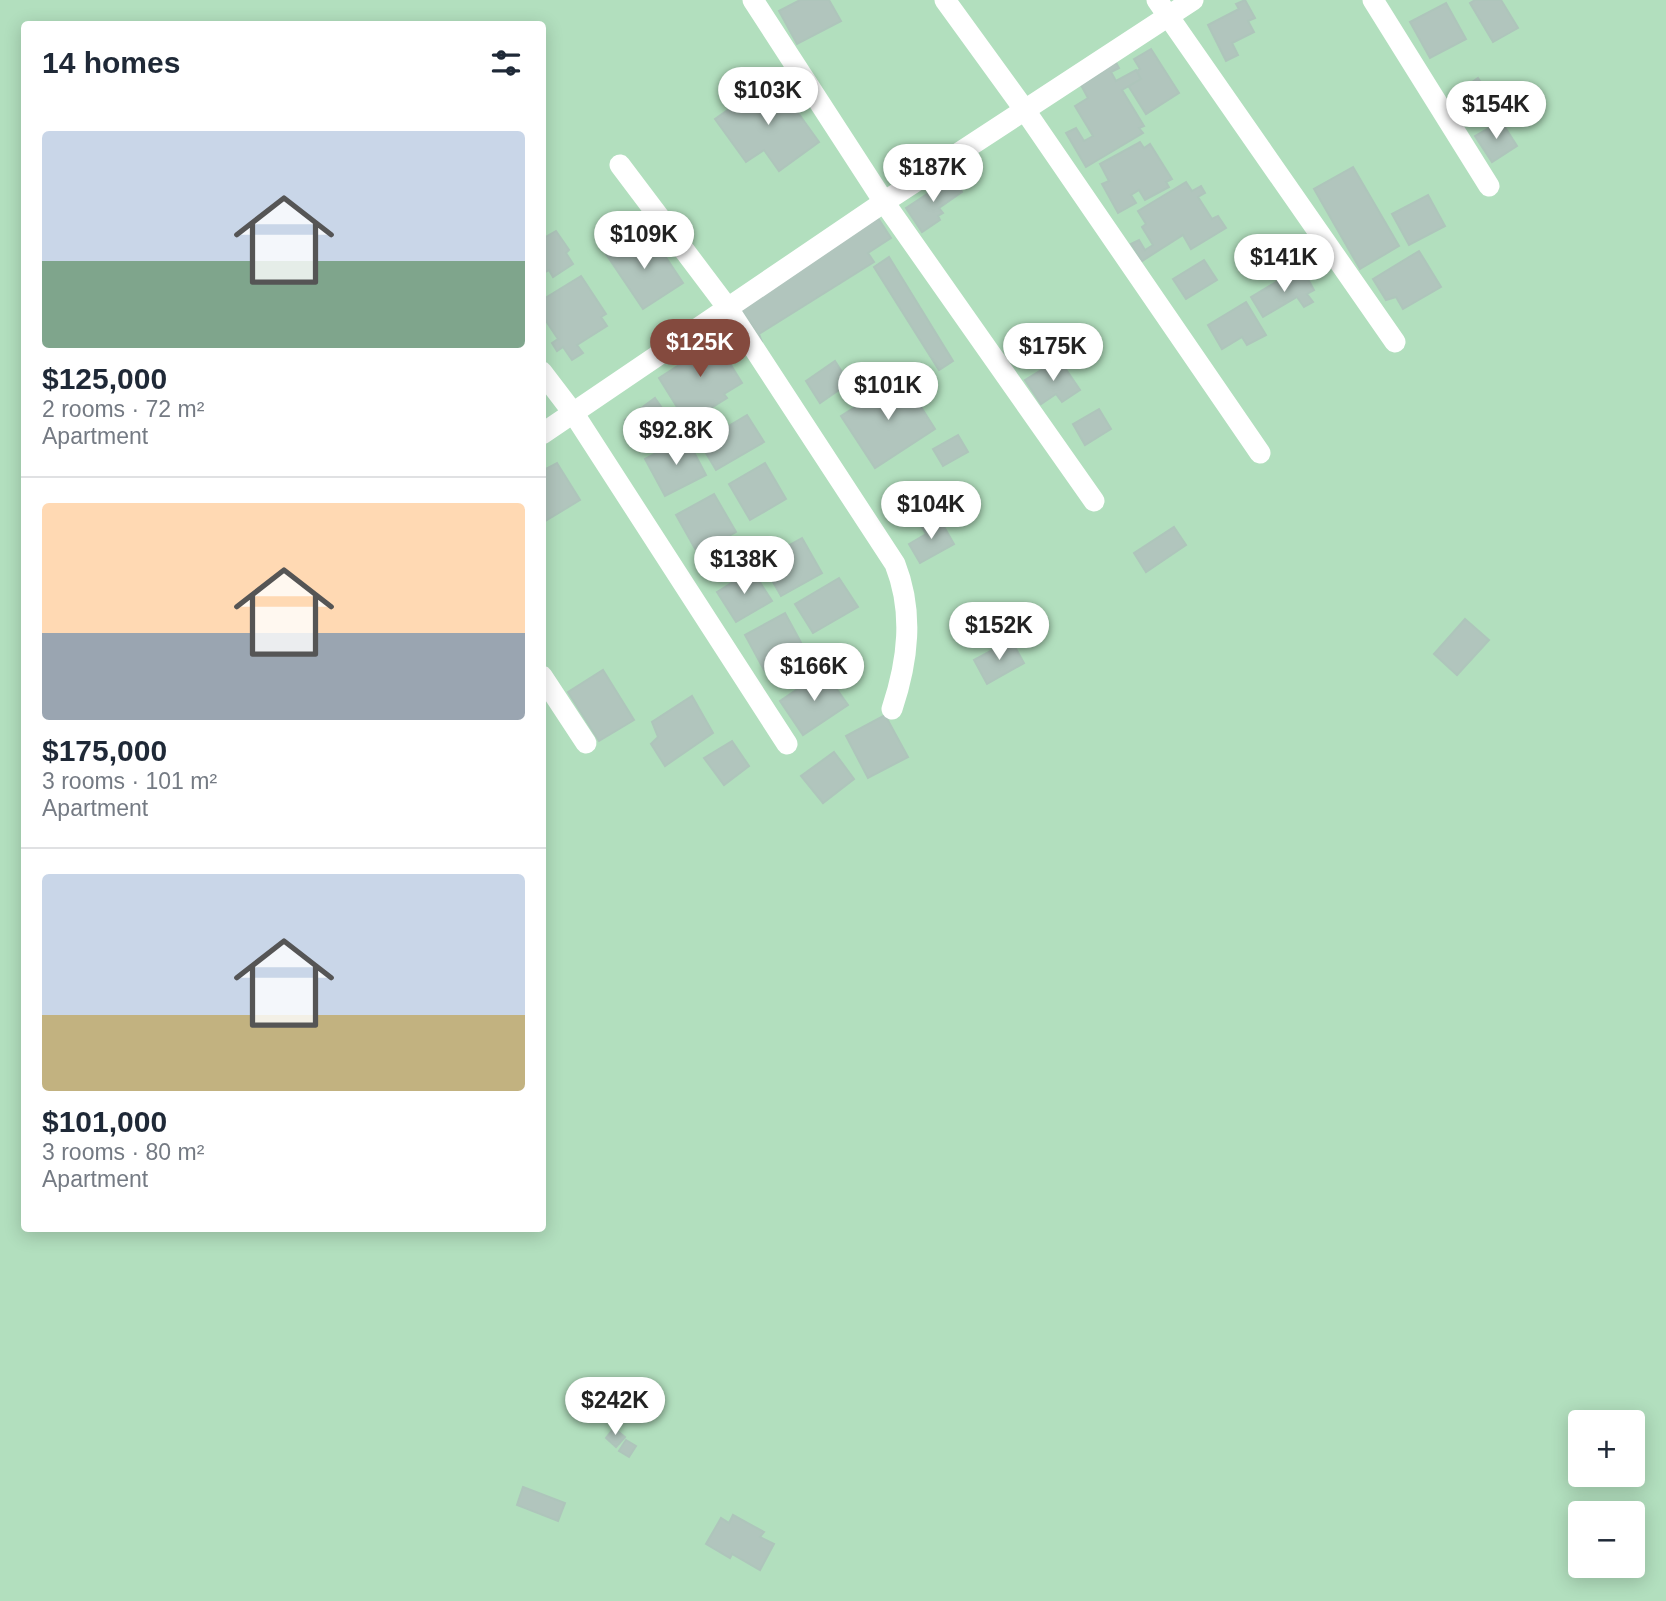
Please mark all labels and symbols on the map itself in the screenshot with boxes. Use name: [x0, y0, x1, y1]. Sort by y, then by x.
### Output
pin: $103K: [719, 68, 817, 127]
pin: $154K: [1447, 82, 1545, 141]
pin: $187K: [884, 144, 982, 204]
pin: $109K: [595, 212, 693, 271]
pin: $141K: [1235, 234, 1333, 294]
pin: $125K: [651, 320, 749, 379]
pin: $175K: [1004, 324, 1102, 383]
pin: $101K: [839, 362, 937, 422]
pin: $92.8K: [619, 407, 733, 467]
pin: $104K: [882, 482, 980, 541]
pin: $138K: [695, 536, 793, 596]
pin: $152K: [950, 602, 1048, 662]
pin: $166K: [765, 644, 863, 703]
pin: $242K: [566, 1378, 664, 1437]

